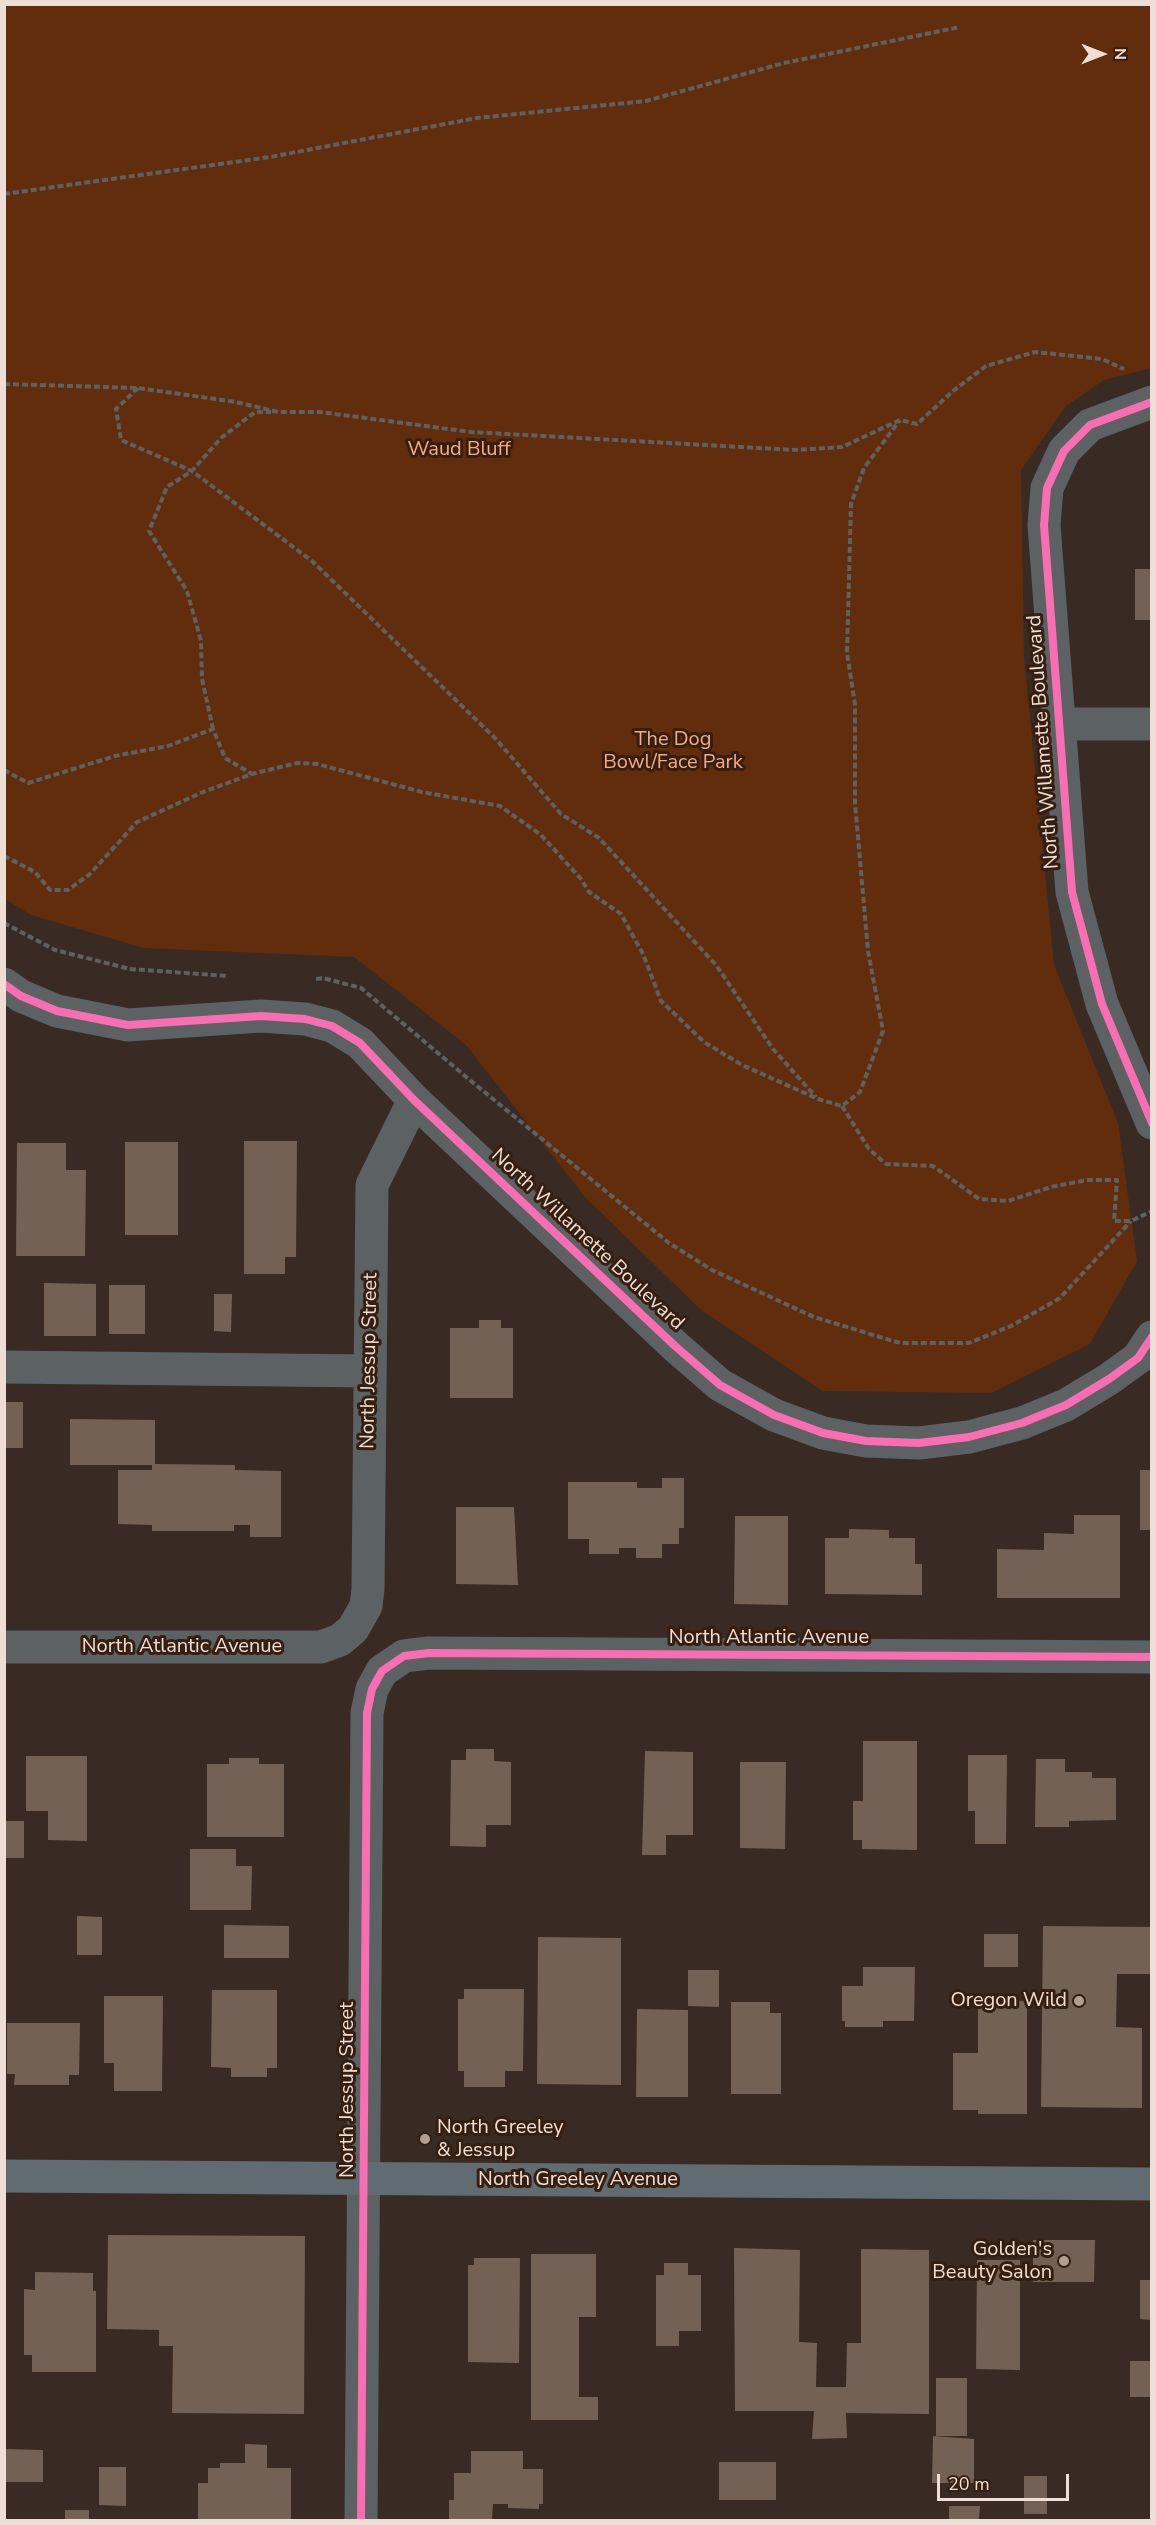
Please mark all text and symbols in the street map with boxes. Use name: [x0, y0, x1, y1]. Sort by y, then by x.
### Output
north arrow: [1072, 24, 1132, 84]
text: N: [1109, 48, 1131, 60]
park label: Waud Bluff: [407, 438, 511, 462]
street label: North Willamette Boulevard: [1023, 614, 1065, 870]
park label: The Dog Bowl/Face Park: [603, 728, 743, 775]
street label: North Willamette Boulevard: [486, 1144, 688, 1336]
street label: North Jessup Street: [356, 1273, 384, 1449]
street label: North Atlantic Avenue: [669, 1626, 869, 1650]
street label: North Atlantic Avenue: [82, 1635, 282, 1659]
place label: Oregon Wild: [951, 1989, 1067, 2013]
marker: Oregon Wild: [1072, 1994, 1086, 2008]
street label: North Jessup Street: [336, 2002, 360, 2178]
place label: North Greeley & Jessup: [437, 2116, 564, 2163]
marker: North Greeley & Jessup: [418, 2132, 432, 2146]
street label: North Greeley Avenue: [478, 2168, 678, 2192]
place label: Golden's Beauty Salon: [932, 2238, 1052, 2285]
marker: Golden's Beauty Salon: [1057, 2254, 1071, 2268]
scale bar: [940, 2462, 1072, 2500]
text: 20 m: [948, 2472, 990, 2496]

